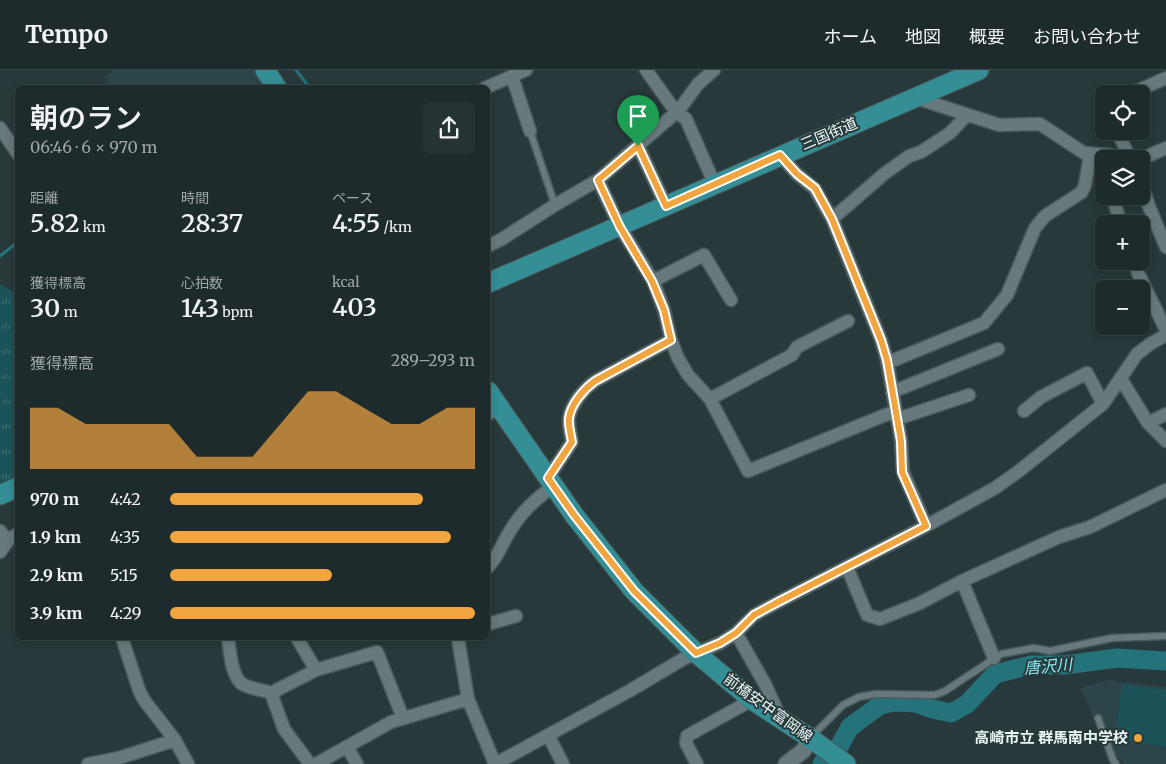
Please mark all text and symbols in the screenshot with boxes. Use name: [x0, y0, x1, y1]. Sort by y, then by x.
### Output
text: Tempo: [25, 19, 108, 50]
text: ホーム: [824, 25, 877, 48]
text: 地図: [905, 25, 941, 48]
text: 概要: [969, 25, 1005, 48]
text: お問い合わせ: [1033, 25, 1141, 48]
map controls: [1095, 85, 1150, 335]
button: locate: [1095, 85, 1150, 140]
pin: [617, 95, 659, 146]
text: 朝のラン: [30, 100, 142, 136]
button: share: [423, 102, 475, 154]
icon: arrive: [624, 102, 652, 130]
street label: 三国街道: [797, 113, 860, 154]
text: 06:46 · 6 × 970 m: [30, 137, 157, 157]
button: layers: [1095, 150, 1150, 205]
text: 距離: [30, 189, 58, 207]
text: 時間: [181, 189, 209, 207]
text: ペース: [332, 189, 373, 207]
text: 5.82: [30, 207, 80, 239]
text: 28:37: [181, 207, 243, 239]
text: 4:55: [332, 207, 380, 239]
button: +: [1095, 215, 1150, 270]
text: km: [80, 218, 106, 236]
text: /km: [380, 218, 412, 236]
text: kcal: [332, 273, 360, 291]
text: 獲得標高: [30, 274, 86, 292]
text: 心拍数: [181, 274, 223, 292]
button: −: [1095, 280, 1150, 335]
text: 403: [332, 291, 377, 323]
text: 30: [30, 292, 60, 324]
text: 143: [181, 292, 219, 324]
text: m: [60, 303, 78, 321]
text: bpm: [219, 303, 253, 321]
text: 289–293 m: [391, 350, 475, 370]
text: 獲得標高: [30, 353, 94, 373]
text: 970 m: [30, 489, 79, 509]
text: 4:42: [110, 489, 141, 509]
text: 1.9 km: [30, 527, 81, 547]
text: 4:35: [110, 527, 140, 547]
text: 2.9 km: [30, 565, 83, 585]
text: 5:15: [110, 565, 138, 585]
text: 3.9 km: [30, 603, 82, 623]
text: 4:29: [110, 603, 142, 623]
water label: 唐沢川: [1023, 654, 1075, 678]
street label: 前橋安中富岡線: [720, 669, 816, 746]
place label: 高崎市立 群馬南中学校: [974, 728, 1128, 747]
marker: 高崎市立 群馬南中学校: [1132, 732, 1144, 744]

